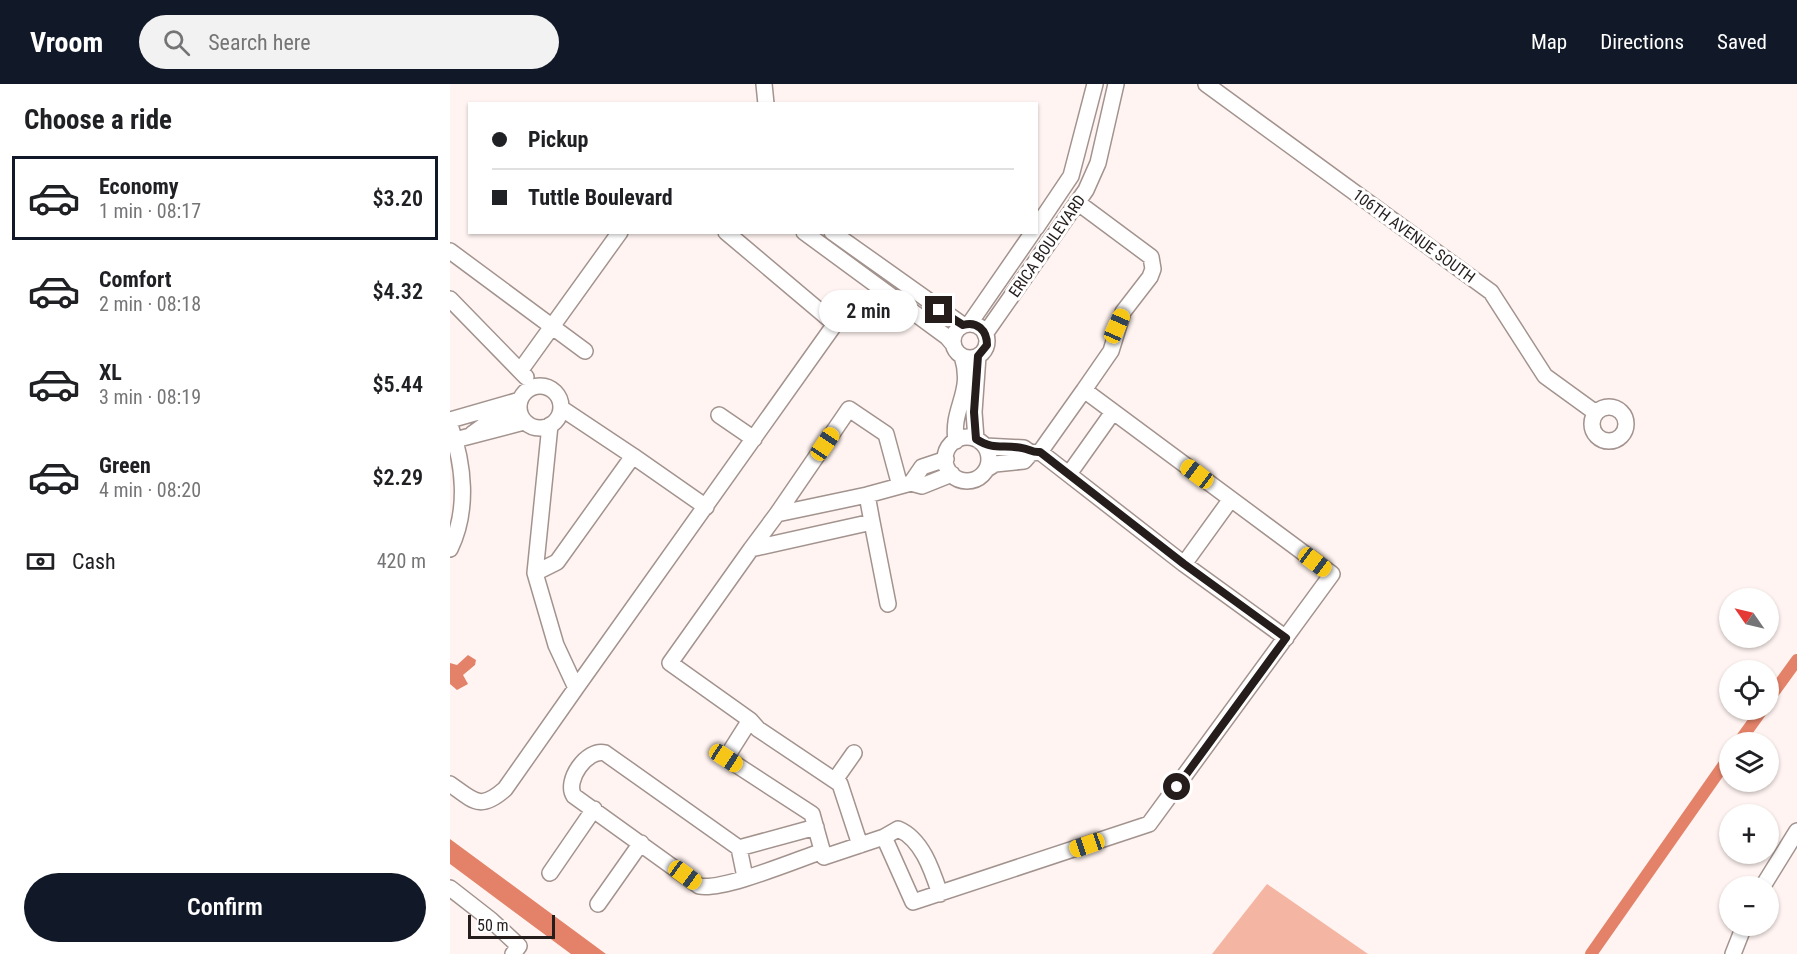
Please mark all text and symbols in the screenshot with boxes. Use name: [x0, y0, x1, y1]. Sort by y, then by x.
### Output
search box: [139, 15, 559, 69]
text: Vroom: [30, 26, 103, 59]
icon: search: [160, 26, 193, 59]
text: Search here: [208, 30, 311, 55]
text: Map: [1531, 30, 1567, 54]
text: Directions: [1600, 30, 1684, 54]
text: Saved: [1717, 30, 1767, 54]
text: Choose a ride: [24, 104, 172, 136]
text: Pickup: [528, 127, 588, 152]
icon: car: [27, 171, 81, 225]
text: Economy: [99, 174, 179, 199]
text: Tuttle Boulevard: [528, 185, 673, 210]
street label: 106TH AVENUE SOUTH: [1349, 185, 1479, 287]
text: $3.20: [372, 186, 423, 211]
street label: ERICA BOULEVARD: [1005, 191, 1089, 301]
text: 1 min · 08:17: [99, 199, 201, 223]
icon: car: [27, 264, 81, 318]
text: Comfort: [99, 267, 172, 292]
text: $4.32: [372, 279, 423, 304]
callout: 2 min: [819, 289, 918, 331]
text: 2 min · 08:18: [99, 292, 201, 316]
route end: [925, 296, 952, 323]
text: 2 min: [846, 299, 891, 323]
car: [1101, 306, 1133, 346]
icon: car: [27, 357, 81, 411]
text: XL: [99, 360, 122, 385]
text: $5.44: [372, 372, 423, 397]
text: 3 min · 08:19: [99, 385, 201, 409]
car: [807, 424, 843, 464]
icon: car: [27, 450, 81, 504]
text: Green: [99, 453, 151, 478]
car: [1177, 456, 1217, 492]
text: $2.29: [372, 465, 423, 490]
text: 4 min · 08:20: [99, 478, 201, 502]
car: [1295, 544, 1335, 580]
icon: cash: [24, 545, 57, 578]
text: Cash: [72, 549, 116, 574]
text: 420 m: [377, 549, 426, 573]
north arrow: [1719, 588, 1779, 648]
map controls: [1719, 588, 1779, 936]
button: locate: [1719, 660, 1779, 720]
button: layers: [1719, 732, 1779, 792]
car: [706, 741, 746, 775]
route start: [1163, 773, 1190, 800]
button: +: [1719, 804, 1779, 864]
car: [1067, 831, 1107, 859]
car: [665, 857, 705, 893]
button: Confirm: [24, 873, 426, 942]
button: −: [1719, 876, 1779, 936]
scale bar: [468, 912, 555, 940]
text: 50 m: [477, 916, 509, 935]

